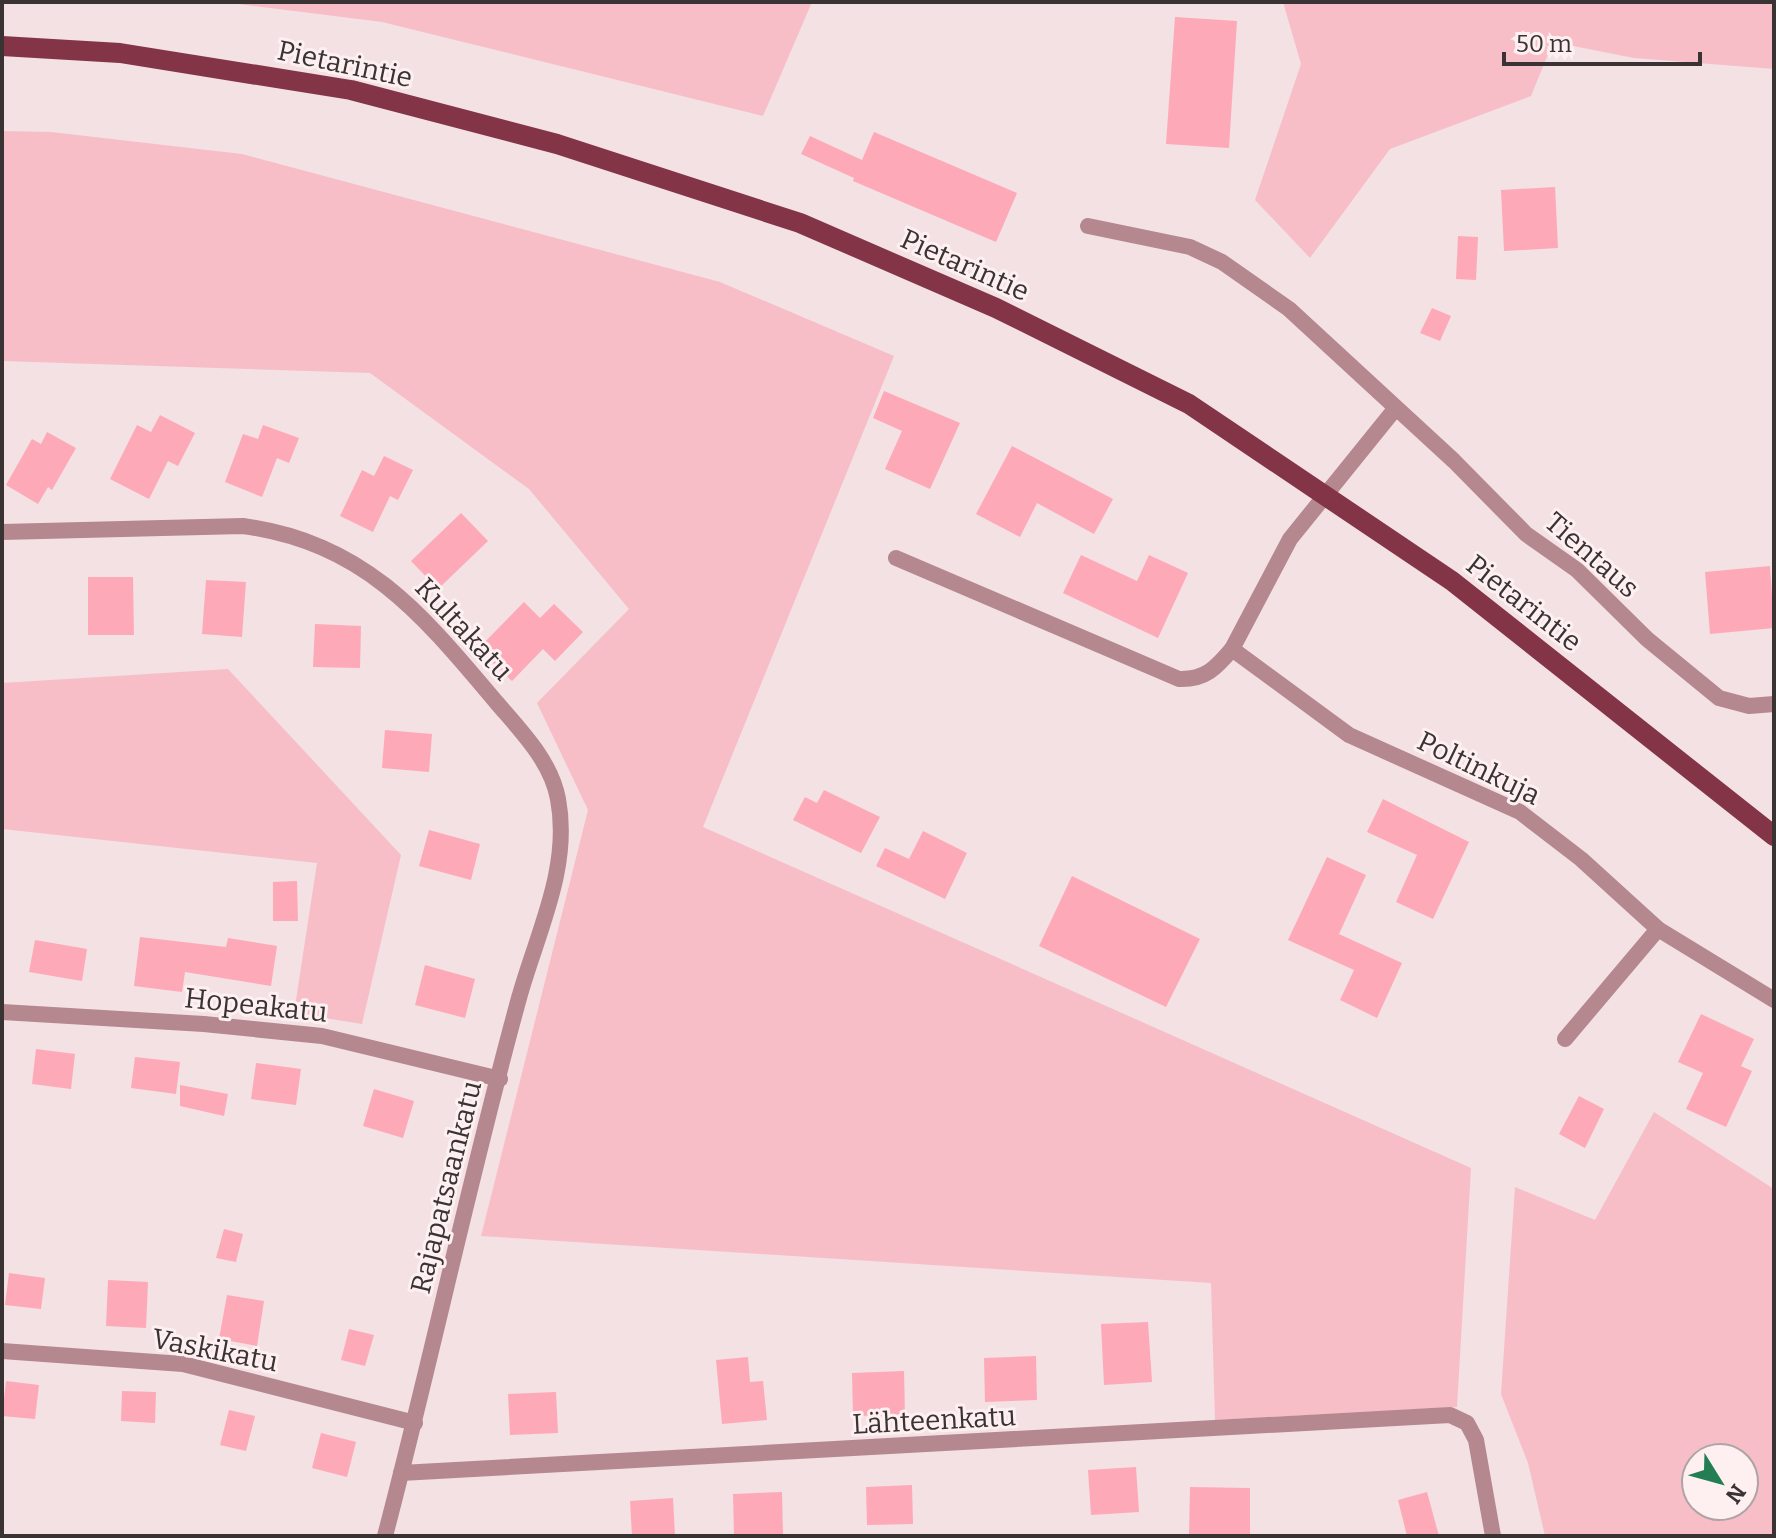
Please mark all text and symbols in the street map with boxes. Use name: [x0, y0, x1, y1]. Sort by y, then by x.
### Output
scale bar: [1504, 16, 1700, 66]
text: 50 m: [1516, 30, 1572, 58]
street label: Pietarintie: [275, 34, 415, 94]
street label: Pietarintie: [896, 222, 1034, 308]
street label: Tientaus: [1539, 505, 1645, 605]
street label: Pietarintie: [1460, 548, 1588, 658]
street label: Kultakatu: [408, 571, 520, 687]
street label: Poltinkuja: [1412, 724, 1546, 812]
street label: Hopeakatu: [183, 981, 329, 1029]
street label: Rajapatsaankatu: [404, 1077, 488, 1297]
street label: Vaskikatu: [149, 1322, 281, 1378]
street label: Lähteenkatu: [851, 1399, 1017, 1441]
north arrow: [1680, 1442, 1760, 1522]
text: N: [1720, 1479, 1751, 1509]

